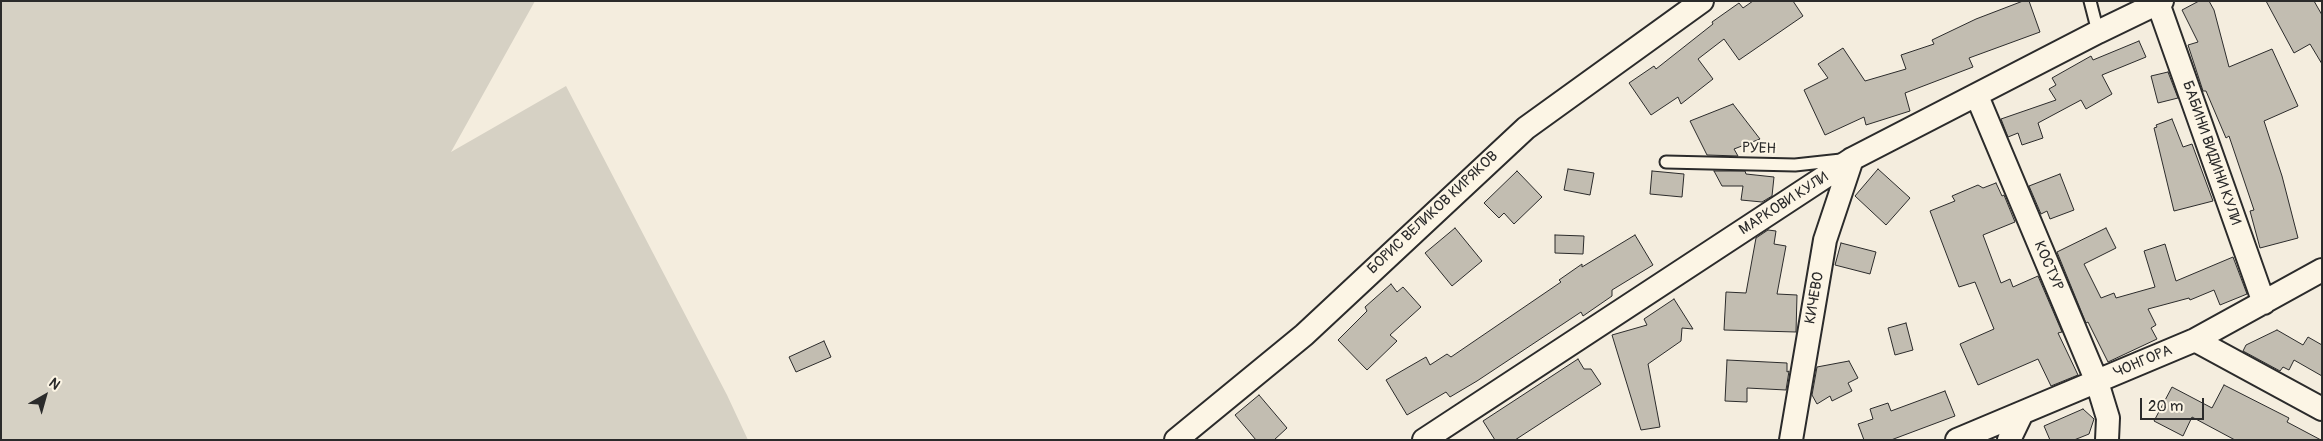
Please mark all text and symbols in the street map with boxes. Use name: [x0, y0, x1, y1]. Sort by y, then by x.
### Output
street label: БАБИНИ ВИДИНИ КУЛИ: [2178, 79, 2244, 227]
street label: РУЕН: [1742, 139, 1776, 159]
street label: БОРИС ВЕЛИКОВ КИРЯКОВ: [1364, 148, 1502, 278]
street label: МАРКОВИ КУЛИ: [1736, 169, 1832, 239]
street label: КОСТУР: [2030, 238, 2066, 294]
street label: КИЧЕВО: [1802, 271, 1828, 325]
street label: ЧОНГОРА: [2111, 342, 2175, 382]
north arrow: [20, 371, 70, 421]
text: N: [46, 374, 64, 393]
scale bar: [2143, 388, 2207, 420]
text: 20 m: [2148, 397, 2183, 416]

